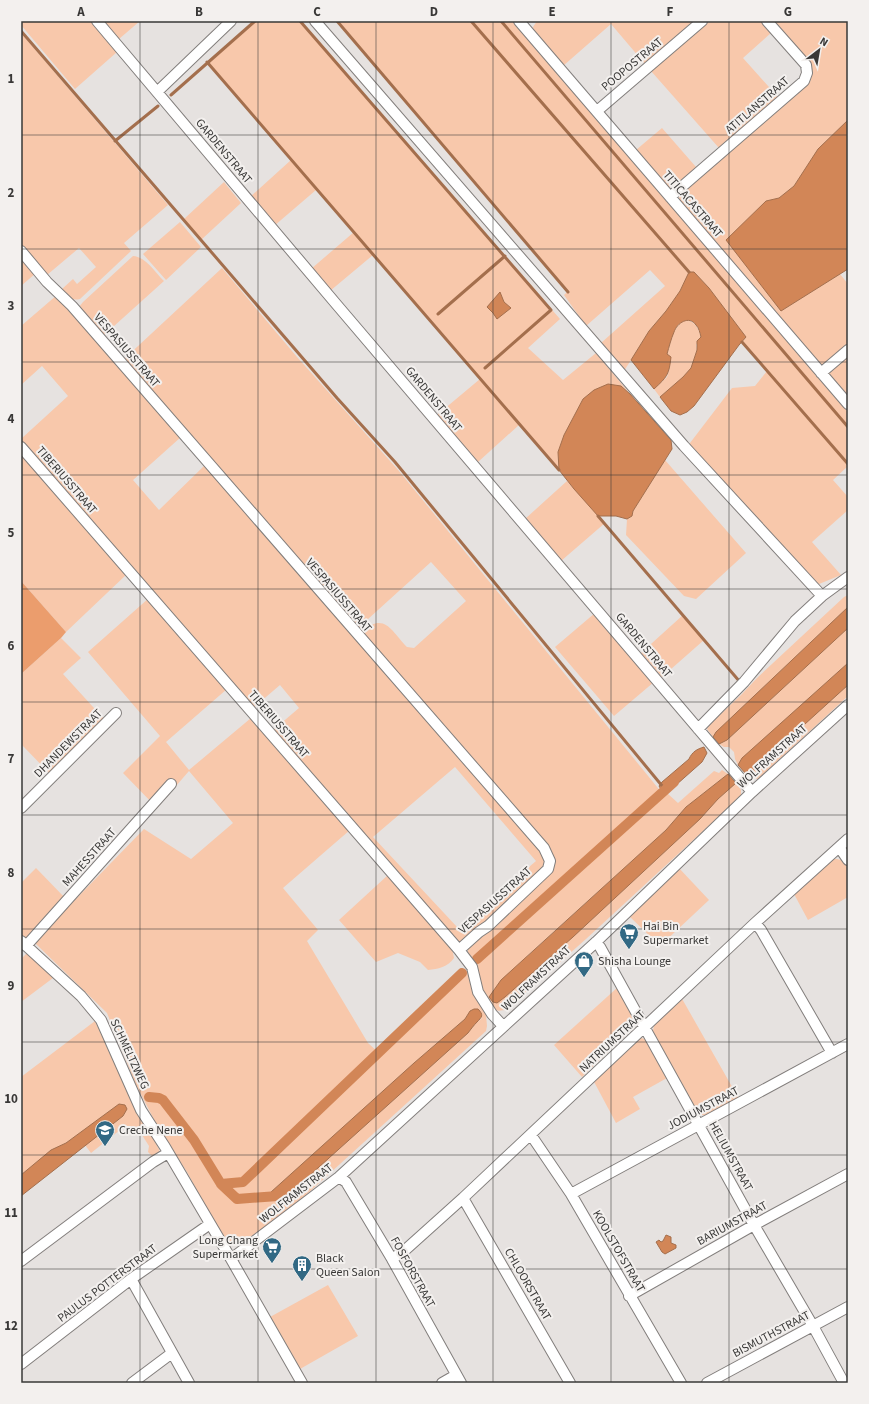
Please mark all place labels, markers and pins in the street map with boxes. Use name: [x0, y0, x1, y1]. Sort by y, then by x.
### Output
place label: Hai Bin Supermarket: [643, 918, 708, 949]
supermarket icon: Hai Bin Supermarket: [618, 922, 640, 950]
shop icon: Shisha Lounge: [573, 950, 595, 978]
place label: Shisha Lounge: [598, 953, 671, 970]
school or university icon: Creche Nene: [94, 1119, 116, 1147]
place label: Creche Nene: [119, 1122, 182, 1139]
place label: Long Chang Supermarket: [193, 1232, 258, 1263]
supermarket icon: Long Chang Supermarket: [261, 1236, 283, 1264]
place label: Black Queen Salon: [316, 1250, 380, 1281]
building icon: Black Queen Salon: [291, 1254, 313, 1282]

